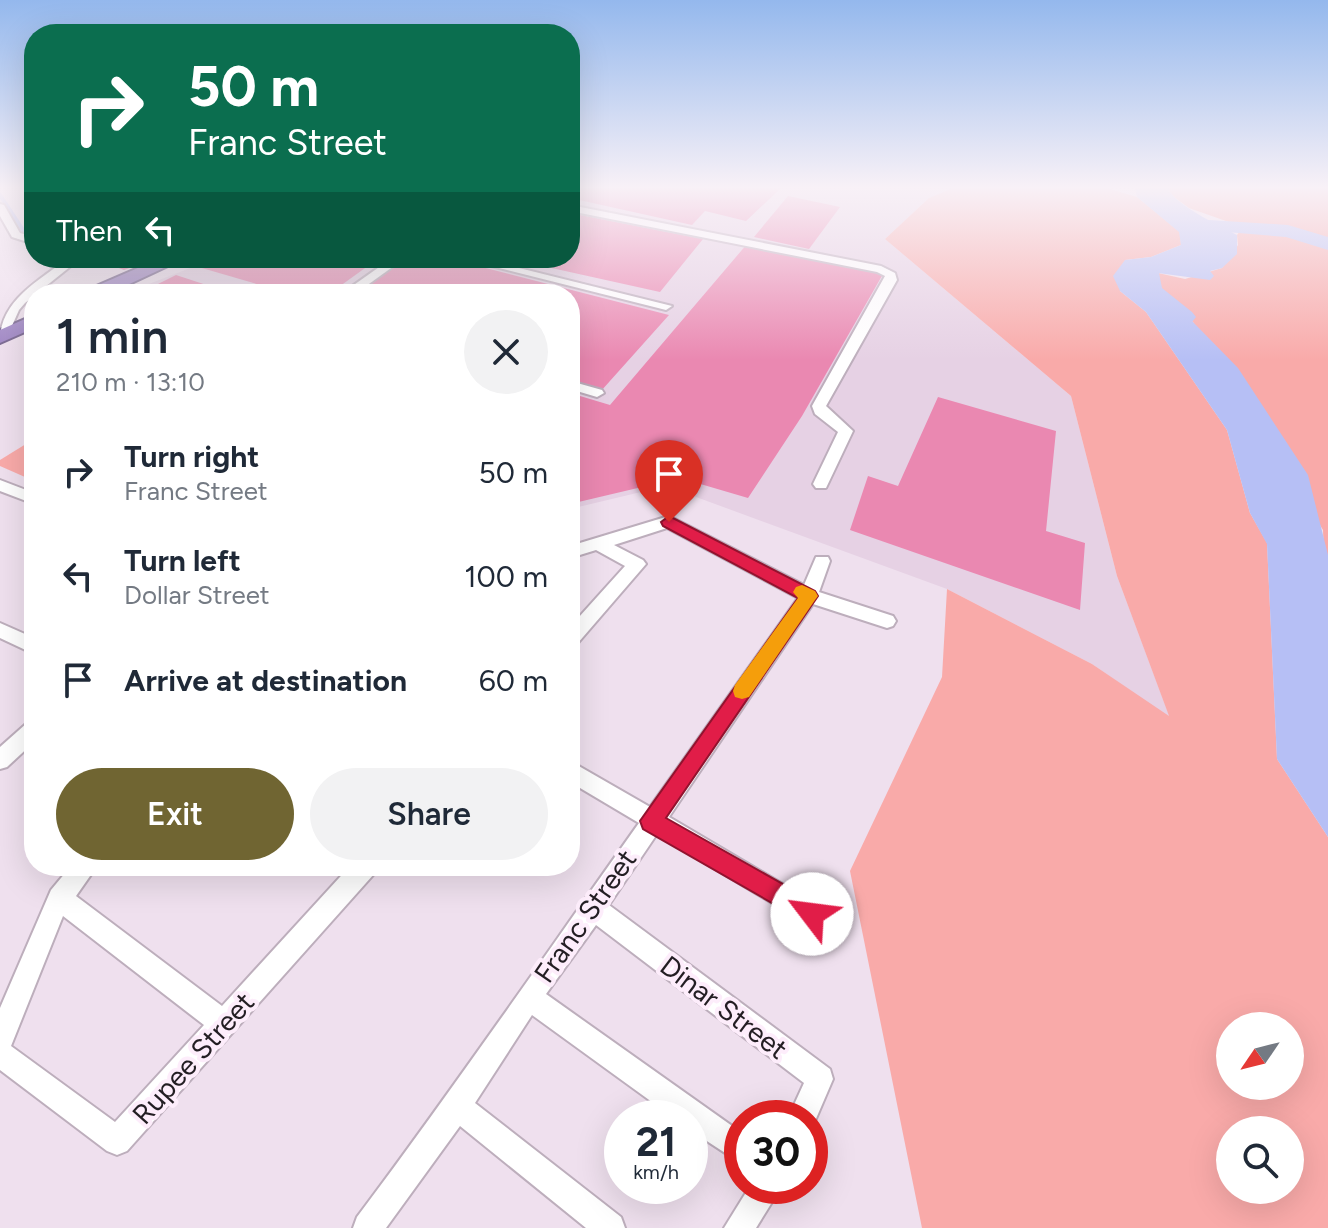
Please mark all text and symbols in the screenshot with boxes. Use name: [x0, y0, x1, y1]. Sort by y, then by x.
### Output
text: 50 m: [188, 53, 319, 120]
icon: right: [56, 56, 160, 160]
text: Franc Street: [188, 121, 387, 164]
icon: left: [138, 208, 182, 252]
text: Then: [56, 212, 122, 249]
text: 1 min: [56, 307, 168, 365]
button: close: [464, 310, 548, 394]
text: 210 m · 13:10: [56, 366, 205, 398]
text: Turn right: [124, 438, 259, 475]
pin: [635, 440, 703, 522]
icon: right: [56, 450, 100, 494]
icon: arrive: [647, 452, 691, 496]
text: 50 m: [479, 454, 548, 491]
text: Franc Street: [124, 475, 268, 507]
text: Turn left: [124, 542, 241, 579]
icon: left: [56, 554, 100, 598]
text: 100 m: [464, 558, 548, 595]
text: Dollar Street: [124, 579, 270, 611]
icon: arrive: [56, 658, 100, 702]
text: Arrive at destination: [124, 662, 407, 699]
text: 60 m: [479, 662, 548, 699]
button: Exit: [56, 768, 294, 860]
button: Share: [310, 768, 548, 860]
street label: Franc Street: [527, 843, 643, 989]
position arrow: [770, 872, 854, 956]
street label: Dinar Street: [654, 948, 794, 1066]
street label: Rupee Street: [125, 985, 261, 1131]
north arrow: [1216, 1012, 1304, 1100]
map controls: [1216, 1012, 1304, 1204]
speed limit sign: 30: [724, 1100, 828, 1204]
button: search: [1216, 1116, 1304, 1204]
text: 21: [636, 1118, 676, 1166]
text: km/h: [633, 1160, 679, 1184]

